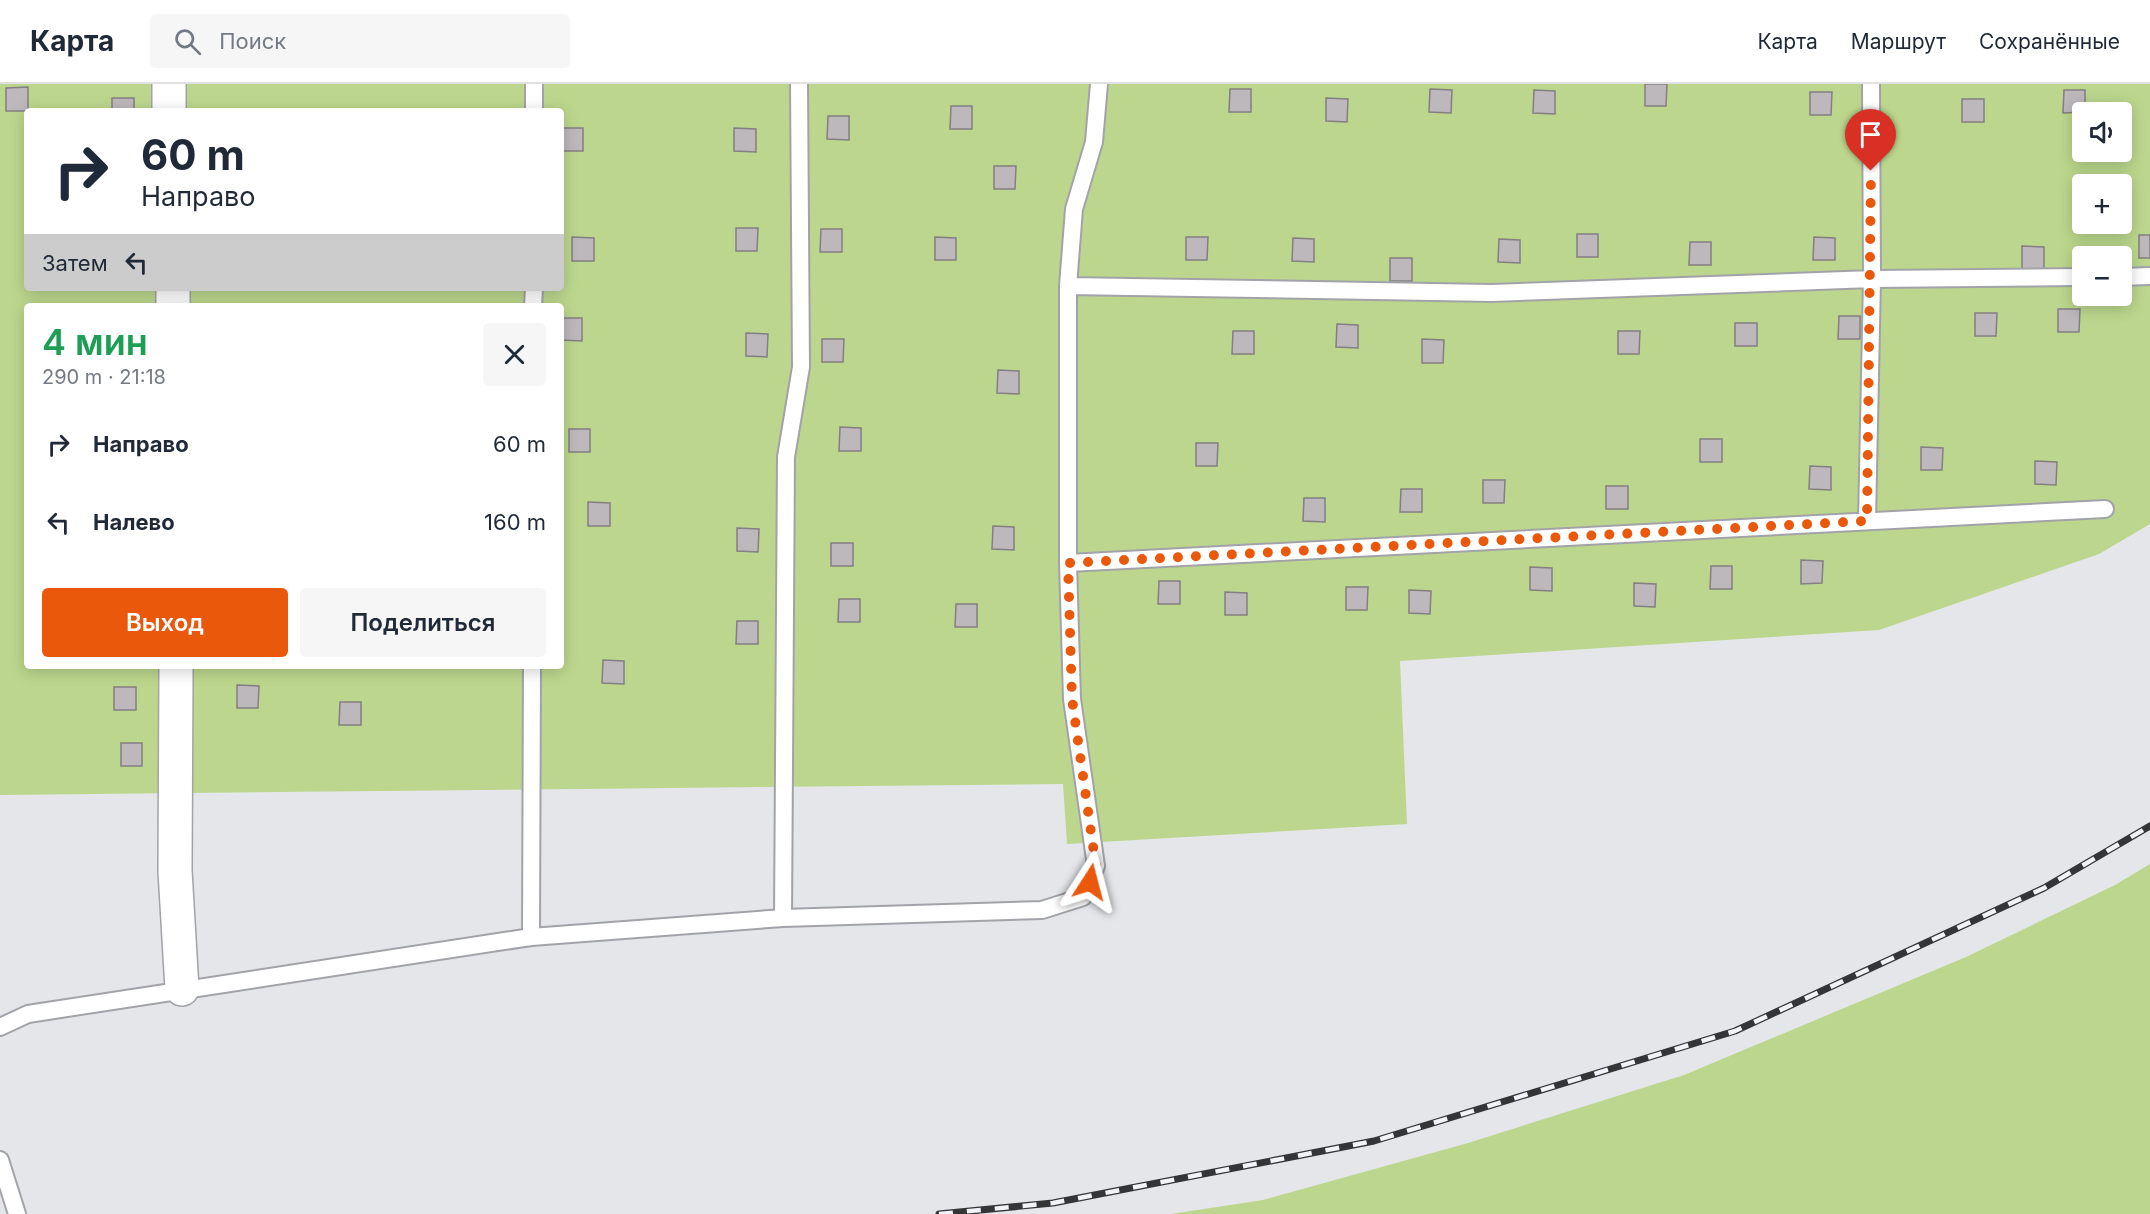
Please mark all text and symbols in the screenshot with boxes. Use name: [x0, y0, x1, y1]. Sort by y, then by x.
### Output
search box: [150, 14, 570, 68]
text: Карта: [30, 24, 114, 58]
icon: search: [171, 25, 204, 58]
text: Поиск: [219, 28, 286, 54]
text: Карта: [1757, 29, 1818, 54]
text: Маршрут: [1851, 29, 1946, 54]
text: Сохранённые: [1979, 29, 2120, 54]
map controls: [2072, 102, 2132, 306]
button: sound: [2072, 102, 2132, 162]
pin: [1845, 109, 1896, 171]
icon: arrive: [1854, 118, 1887, 151]
text: 60 m: [141, 129, 245, 180]
icon: right: [42, 132, 120, 210]
button: +: [2072, 174, 2132, 234]
text: Направо: [141, 180, 256, 213]
icon: left: [120, 246, 153, 279]
button: −: [2072, 246, 2132, 306]
text: Затем: [42, 250, 108, 276]
text: 4 мин: [42, 320, 148, 364]
button: close: [483, 323, 546, 386]
text: 290 m · 21:18: [42, 365, 166, 389]
icon: right: [42, 428, 75, 461]
text: Направо: [93, 431, 189, 457]
text: 60 m: [493, 431, 546, 457]
icon: left: [42, 506, 75, 539]
text: Налево: [93, 509, 175, 535]
text: 160 m: [484, 509, 546, 535]
button: Выход: [42, 588, 288, 657]
button: Поделиться: [300, 588, 546, 657]
position arrow: [1058, 850, 1122, 914]

